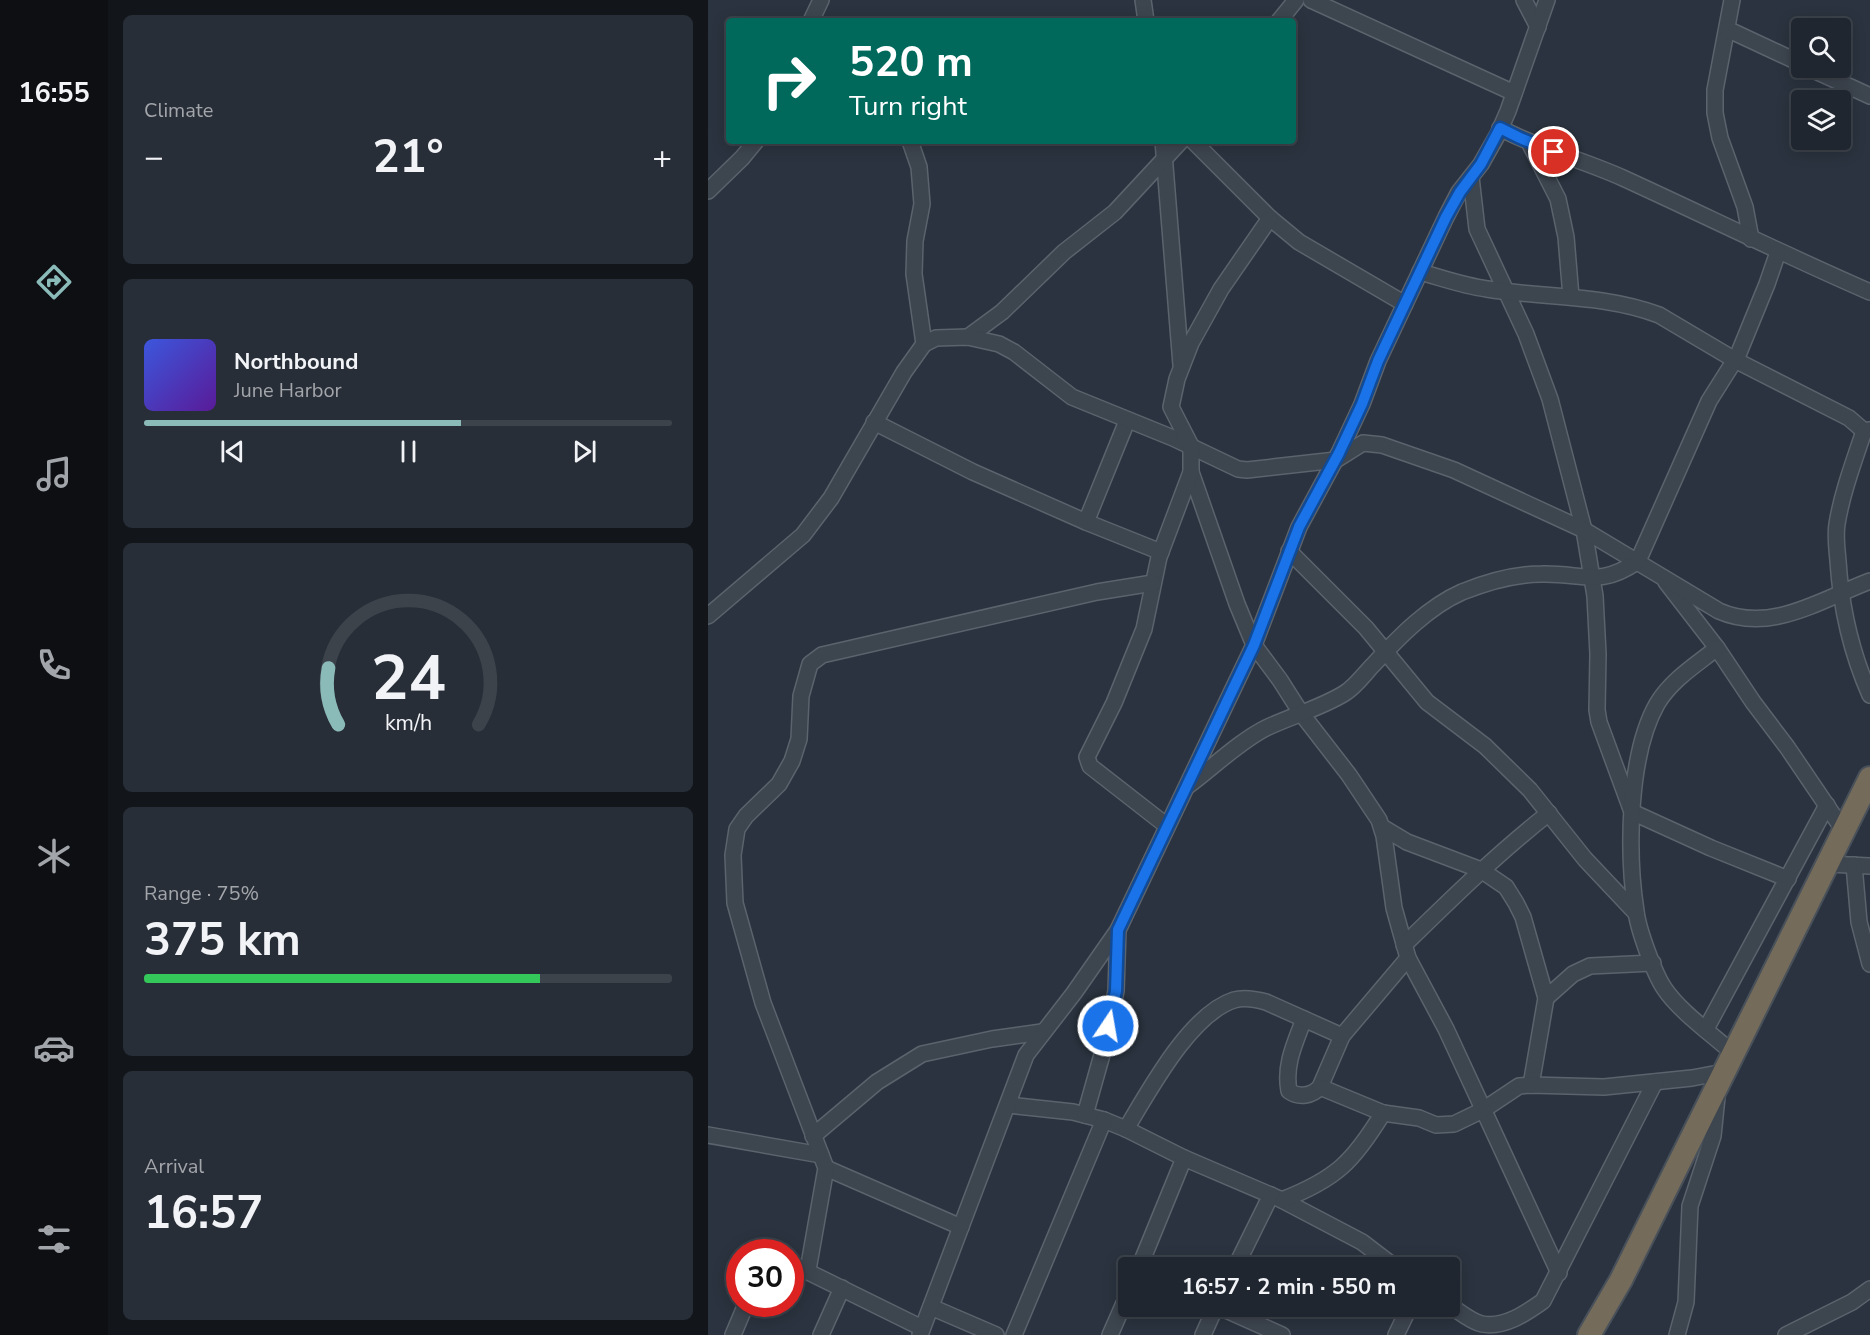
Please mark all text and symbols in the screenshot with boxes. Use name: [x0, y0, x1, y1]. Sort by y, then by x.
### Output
map controls: [1791, 18, 1851, 150]
button: search: [1791, 18, 1851, 78]
text: 520 m: [849, 34, 973, 91]
icon: right: [750, 42, 828, 120]
text: 16:55: [18, 75, 90, 112]
text: Turn right: [849, 88, 967, 125]
button: layers: [1791, 90, 1851, 150]
text: Climate: [144, 97, 213, 124]
pin: [1528, 126, 1579, 177]
text: 21°: [372, 127, 444, 188]
text: −: [144, 135, 164, 180]
text: +: [652, 135, 672, 180]
icon: arrive: [1537, 135, 1570, 168]
icon: directions: [33, 261, 75, 303]
text: Northbound: [234, 347, 358, 377]
text: June Harbor: [234, 377, 342, 404]
icon: previous: [216, 435, 249, 468]
icon: pause: [392, 435, 425, 468]
icon: next: [568, 435, 601, 468]
icon: music: [33, 453, 75, 495]
text: 24: [371, 636, 445, 721]
icon: phone: [33, 644, 75, 686]
text: km/h: [384, 708, 432, 738]
icon: climate: [33, 835, 75, 877]
text: Range · 75%: [144, 880, 259, 907]
text: 375 km: [144, 910, 301, 971]
position arrow: [1076, 994, 1140, 1058]
icon: car: [33, 1027, 75, 1069]
text: Arrival: [144, 1153, 204, 1180]
text: 16:57: [144, 1183, 263, 1244]
icon: filters: [33, 1218, 75, 1260]
speed limit sign: 30: [726, 1239, 804, 1317]
text: 16:57 · 2 min · 550 m: [1182, 1272, 1396, 1302]

